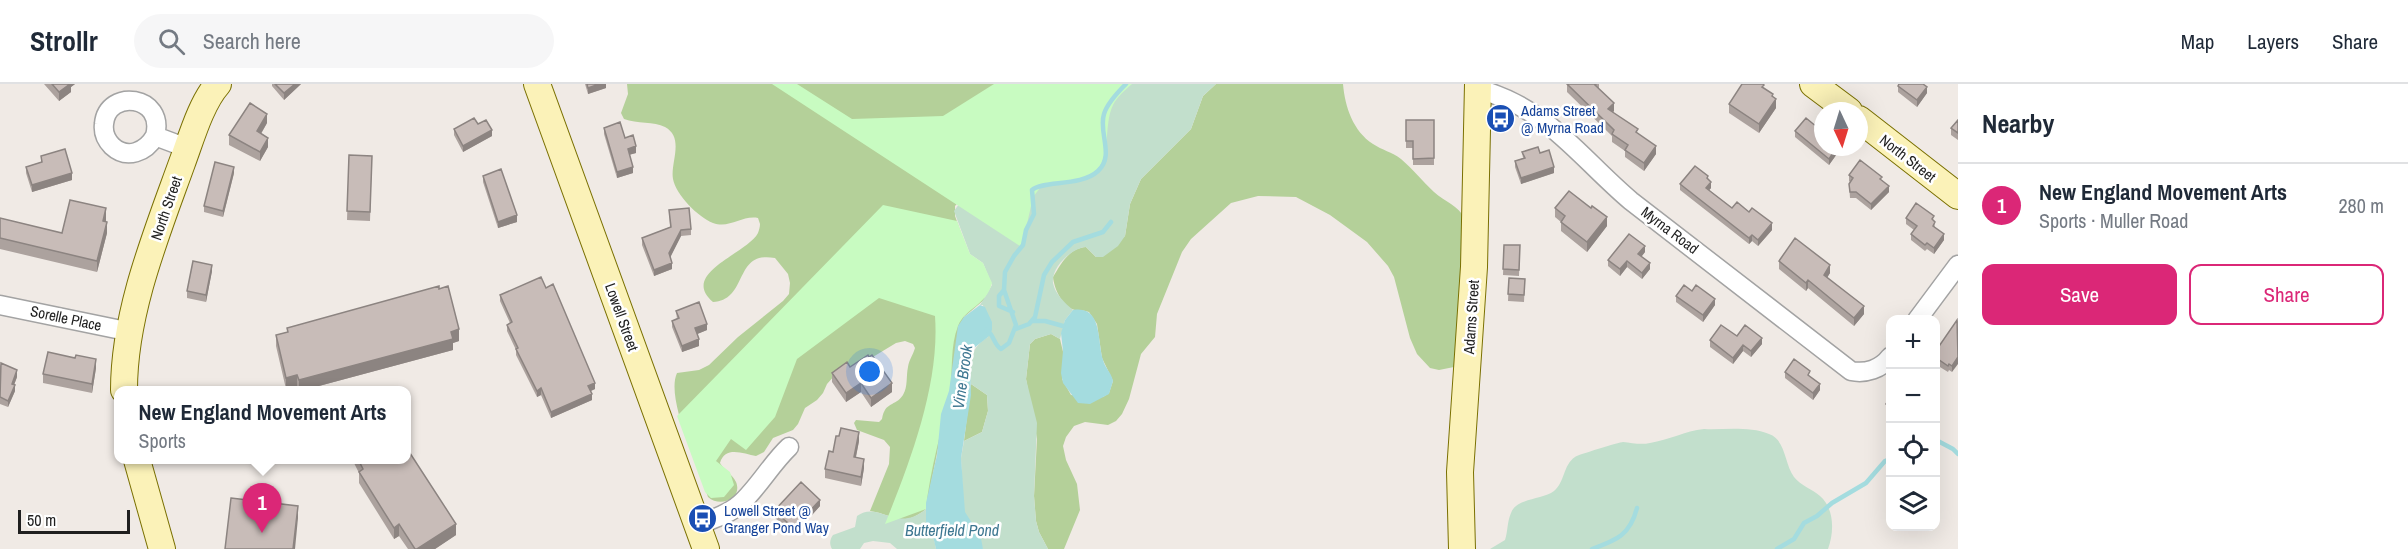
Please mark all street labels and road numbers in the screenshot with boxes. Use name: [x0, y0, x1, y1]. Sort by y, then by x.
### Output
street label: North Street: [1875, 129, 1941, 187]
street label: North Street: [145, 173, 187, 243]
street label: Myrna Road: [1637, 201, 1703, 259]
street label: Adams Street: [1458, 279, 1484, 356]
street label: Lowell Street: [600, 280, 644, 355]
street label: Sorelle Place: [28, 300, 104, 336]

